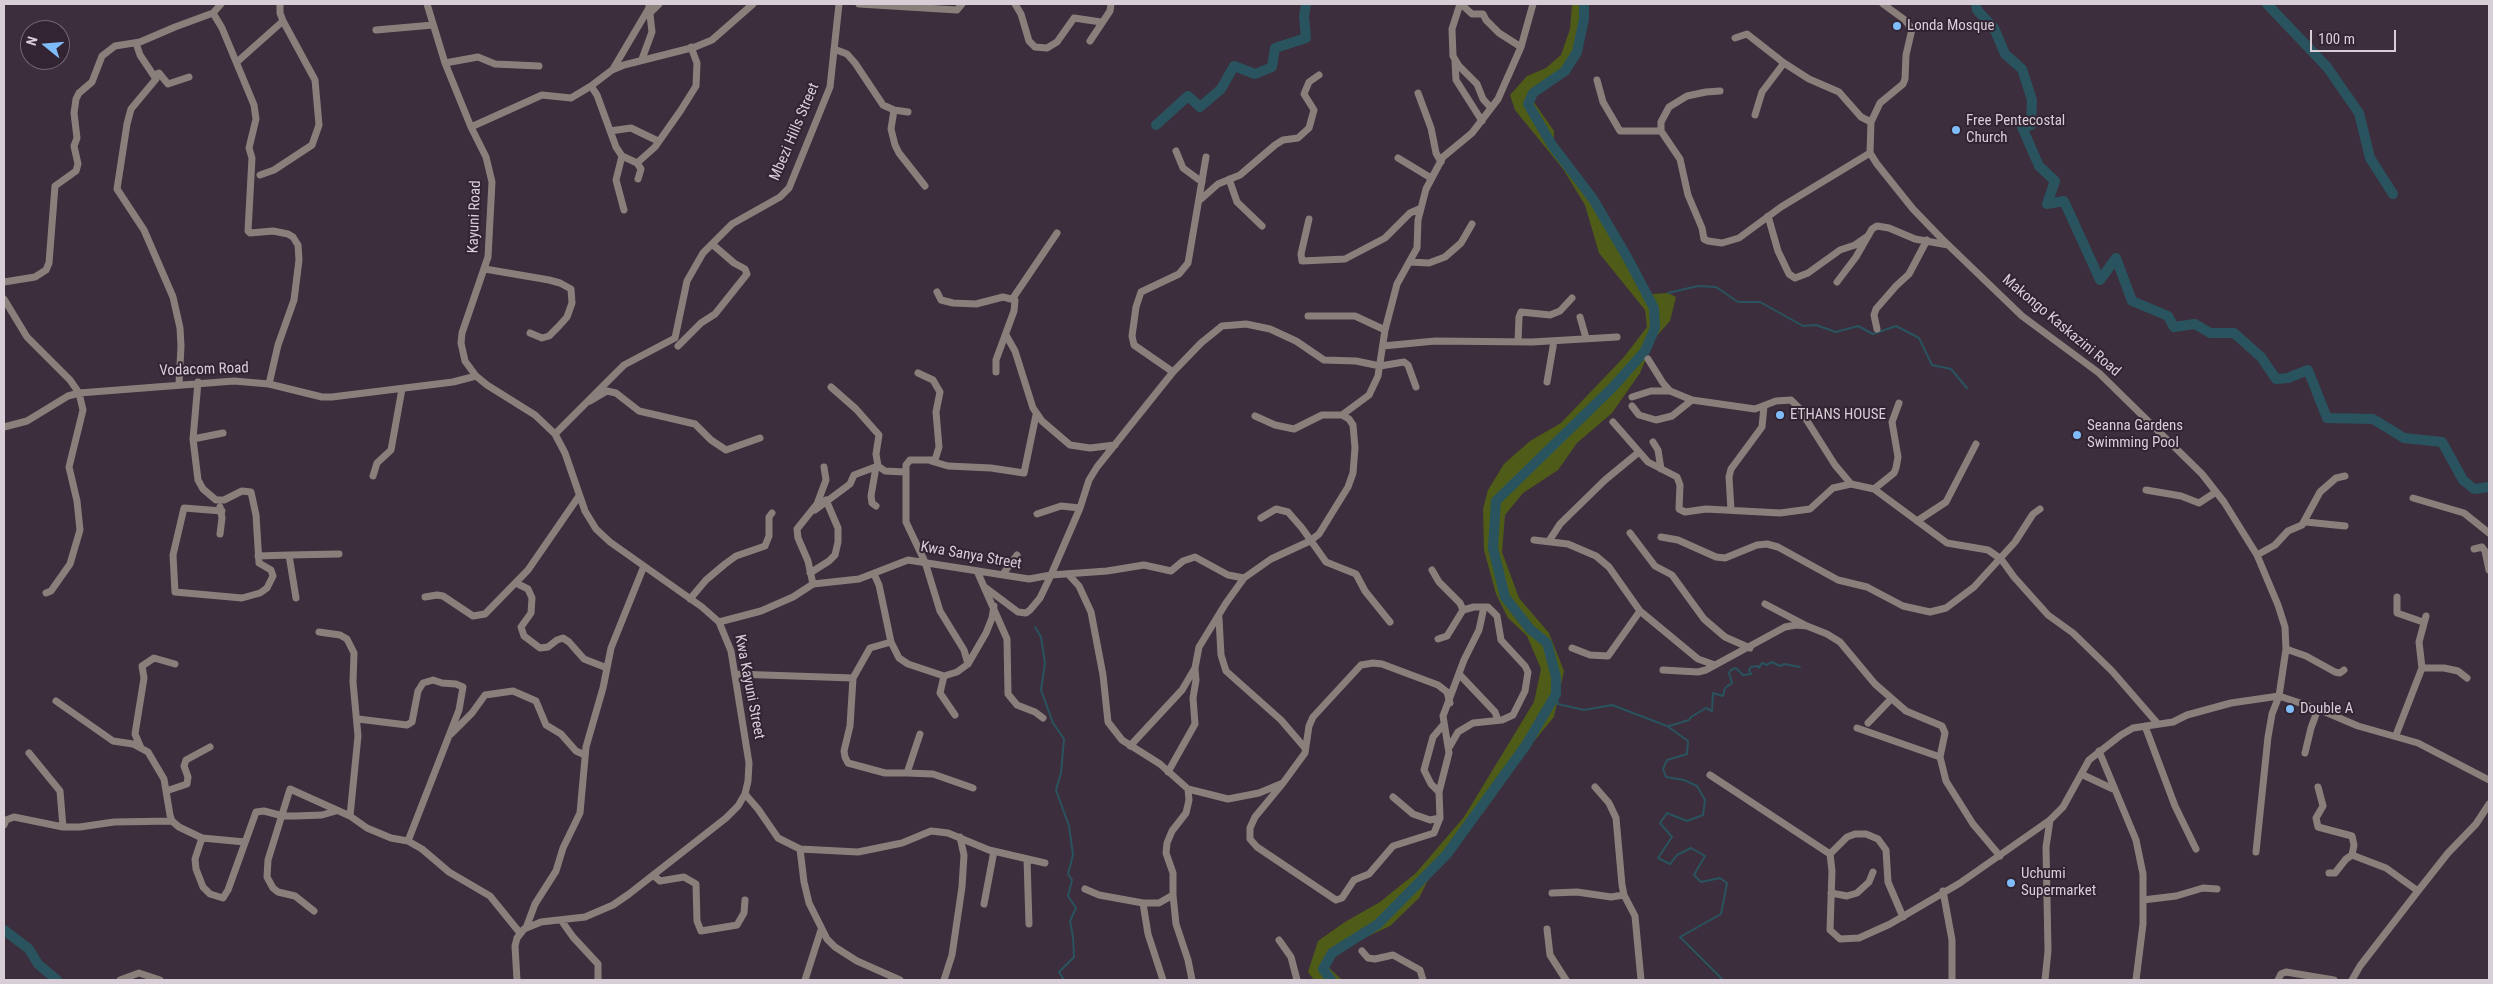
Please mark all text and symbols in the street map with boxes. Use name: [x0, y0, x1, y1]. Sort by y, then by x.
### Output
place label: Londa Mosque: [1907, 17, 1994, 35]
north arrow: [20, 20, 70, 70]
marker: Londa Mosque: [1891, 20, 1903, 32]
scale bar: [2313, 20, 2399, 52]
text: 100 m: [2318, 30, 2355, 48]
text: N: [23, 34, 41, 47]
street label: Mbezi Hills Street: [766, 80, 824, 184]
place label: Free Pentecostal Church: [1966, 112, 2065, 147]
marker: Free Pentecostal Church: [1950, 124, 1962, 136]
street label: Kayuni Road: [465, 180, 485, 254]
street label: Makongo Kaskazini Road: [1998, 271, 2124, 381]
street label: Vodacom Road: [159, 359, 249, 381]
place label: ETHANS HOUSE: [1790, 406, 1886, 424]
marker: ETHANS HOUSE: [1774, 409, 1786, 421]
place label: Seanna Gardens Swimming Pool: [2087, 417, 2183, 452]
marker: Seanna Gardens Swimming Pool: [2071, 429, 2083, 441]
street label: Kwa Sanya Street: [919, 538, 1023, 574]
street label: Kwa Kayuni Street: [730, 633, 768, 741]
place label: Double A: [2300, 700, 2353, 718]
marker: Double A: [2284, 703, 2296, 715]
place label: Uchumi Supermarket: [2021, 865, 2096, 900]
marker: Uchumi Supermarket: [2005, 877, 2017, 889]

